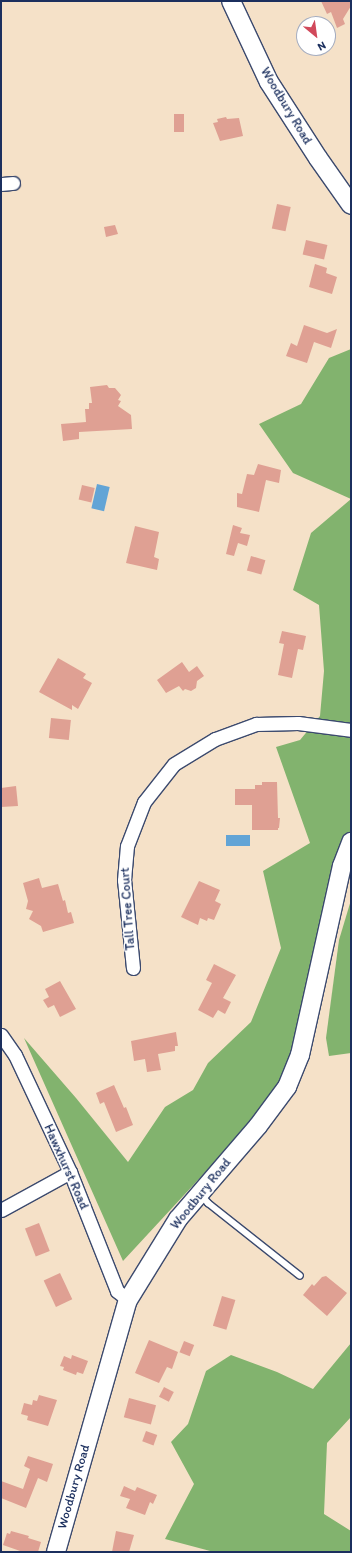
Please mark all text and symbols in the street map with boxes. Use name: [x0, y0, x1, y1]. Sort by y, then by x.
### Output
north arrow: [296, 16, 336, 56]
text: N: [315, 39, 328, 54]
street label: Woodbury Road: [257, 65, 315, 147]
street label: Tall Tree Court: [117, 868, 139, 950]
street label: Hawxhurst Road: [40, 1122, 92, 1212]
street label: Woodbury Road: [167, 1155, 235, 1233]
street label: Woodbury Road: [54, 1443, 94, 1531]

